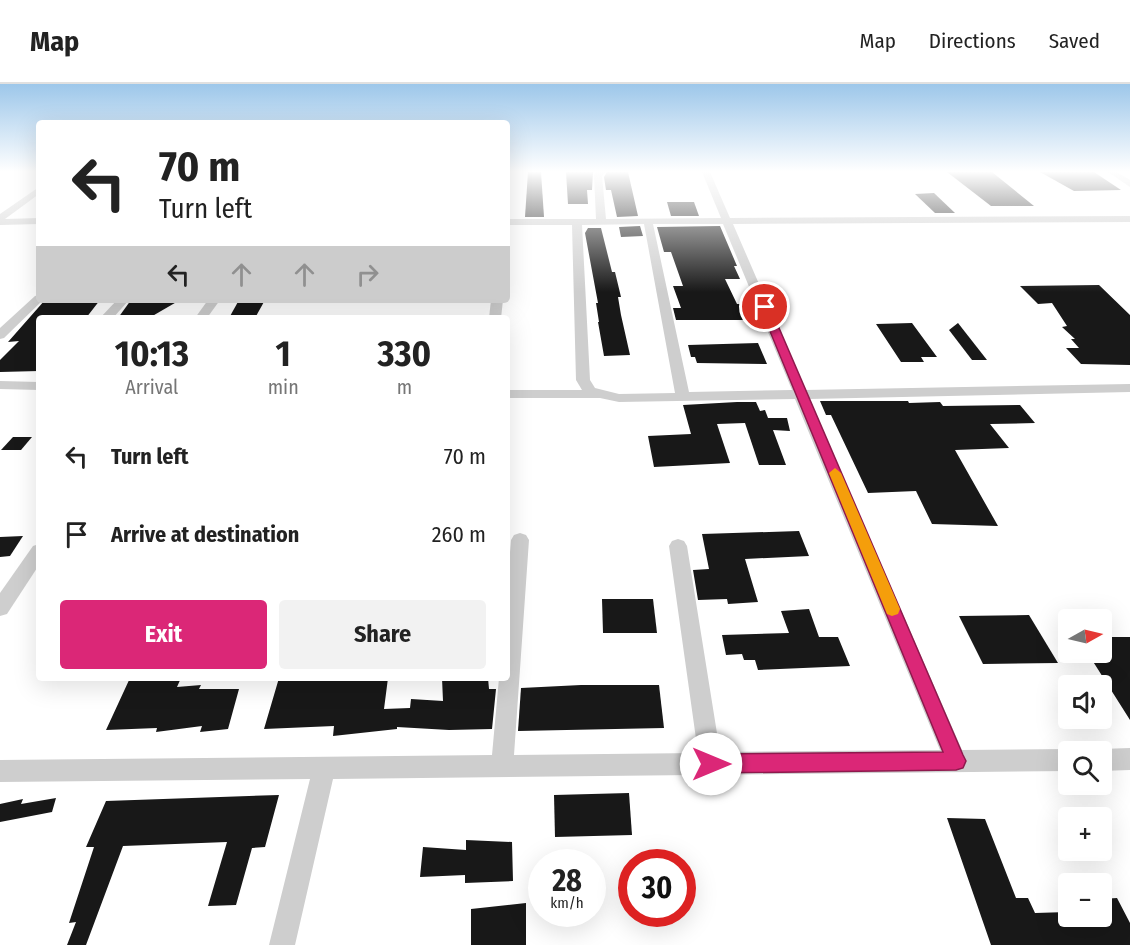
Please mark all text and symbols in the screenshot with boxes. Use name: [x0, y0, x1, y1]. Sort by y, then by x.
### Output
text: Map: [30, 25, 79, 58]
text: Map: [859, 28, 896, 54]
text: Directions: [929, 28, 1016, 54]
text: Saved: [1049, 28, 1100, 54]
text: 70 m: [159, 142, 240, 192]
icon: left: [60, 144, 138, 222]
text: Turn left: [159, 193, 252, 225]
icon: left: [162, 258, 195, 291]
icon: ahead: [225, 258, 258, 291]
icon: ahead: [288, 258, 321, 291]
icon: right: [351, 258, 384, 291]
pin: [739, 281, 790, 332]
icon: arrive: [748, 290, 781, 323]
text: 10:13: [115, 332, 189, 376]
text: 1: [276, 332, 291, 376]
text: 330: [377, 332, 431, 376]
text: Arrival: [125, 375, 178, 399]
text: min: [268, 375, 299, 399]
text: m: [397, 375, 412, 399]
icon: left: [60, 440, 93, 473]
text: Turn left: [111, 443, 189, 470]
text: 70 m: [444, 443, 486, 470]
icon: arrive: [60, 518, 93, 551]
text: Arrive at destination: [111, 521, 299, 548]
text: 260 m: [432, 521, 486, 548]
button: Exit: [60, 600, 267, 669]
button: Share: [279, 600, 486, 669]
north arrow: [1058, 609, 1112, 663]
map controls: [1058, 609, 1112, 927]
button: sound: [1058, 675, 1112, 729]
position arrow: [679, 732, 743, 796]
button: search: [1058, 741, 1112, 795]
button: +: [1058, 807, 1112, 861]
speed limit sign: 30: [618, 849, 696, 927]
text: 28: [552, 863, 582, 899]
button: −: [1058, 873, 1112, 927]
text: km/h: [550, 894, 584, 912]

